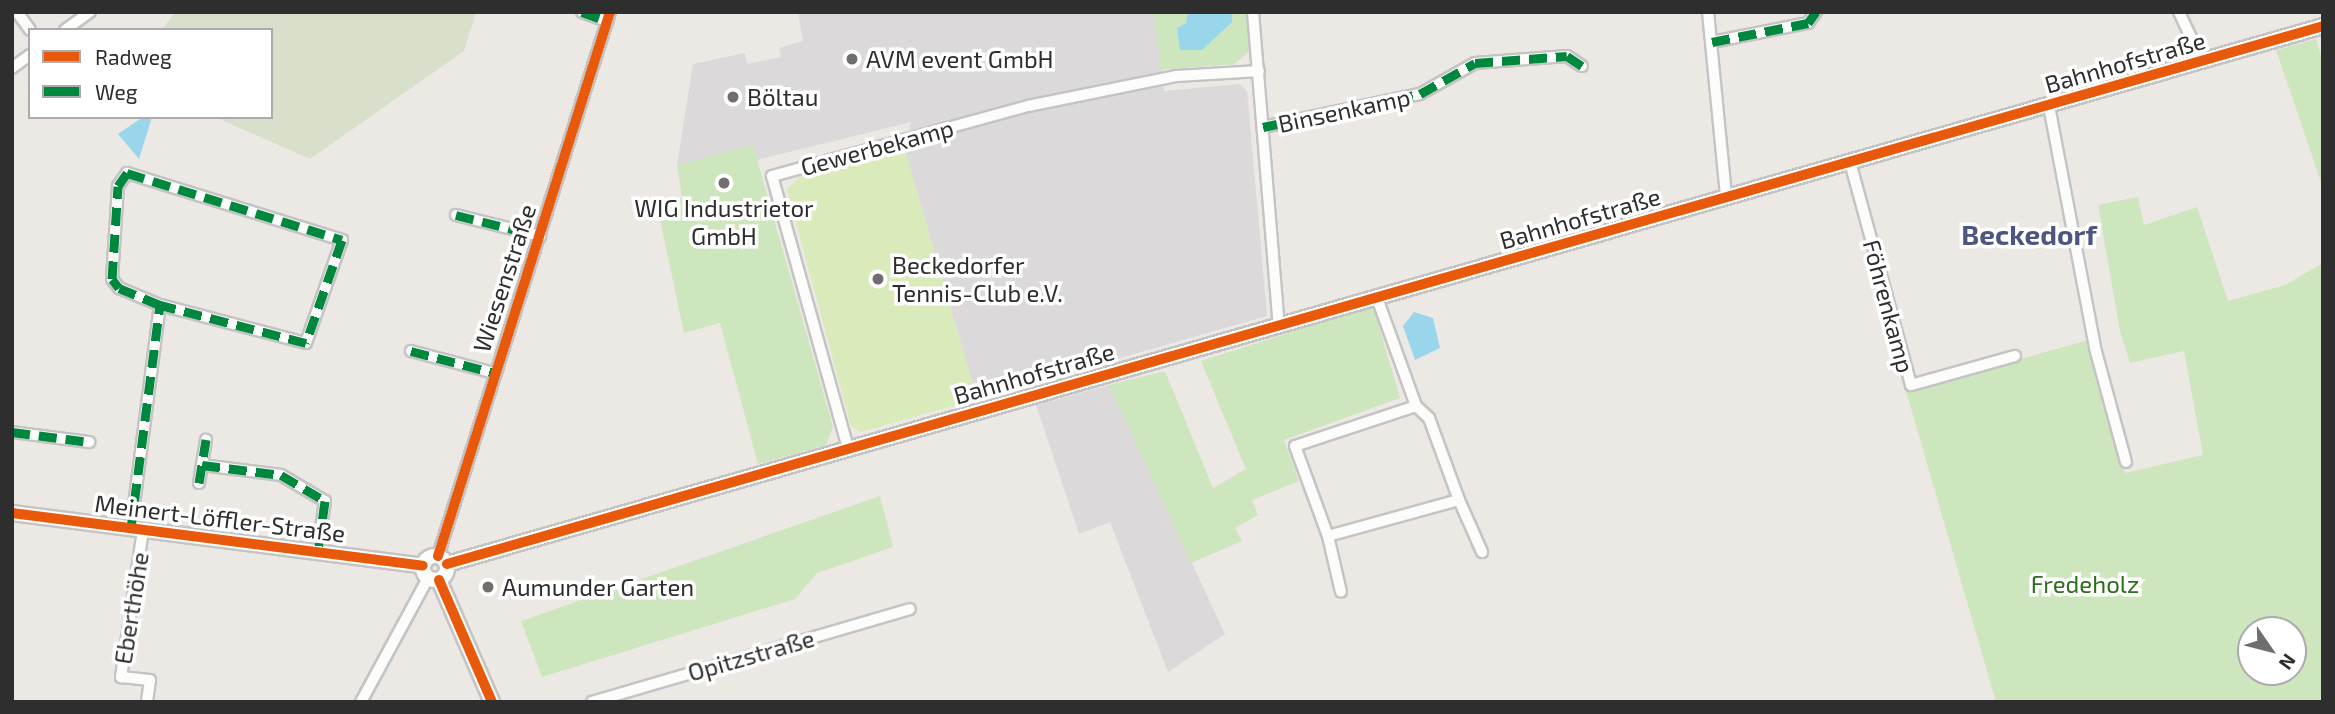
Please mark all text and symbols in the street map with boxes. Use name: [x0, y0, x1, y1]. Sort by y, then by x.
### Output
street label: Bahnhofstraße: [2041, 25, 2209, 99]
legend: [28, 28, 273, 119]
text: Radweg: [95, 44, 172, 69]
place label: AVM event GmbH: [866, 45, 1054, 73]
marker: AVM event GmbH: [844, 51, 860, 67]
text: Weg: [95, 79, 138, 104]
street label: Binsenkamp: [1275, 82, 1413, 138]
place label: Böltau: [747, 83, 818, 111]
marker: Böltau: [725, 89, 741, 105]
street label: Gewerbekamp: [797, 113, 957, 181]
marker: WIG Industrietor GmbH: [716, 175, 732, 191]
street label: Bahnhofstraße: [1496, 181, 1664, 255]
place label: WIG Industrietor GmbH: [634, 194, 814, 250]
street label: Wiesenstraße: [467, 200, 541, 356]
district label: Beckedorf: [1961, 217, 2097, 251]
street label: Föhrenkamp: [1857, 236, 1921, 376]
place label: Beckedorfer Tennis-Club e.V.: [892, 251, 1063, 307]
marker: Beckedorfer Tennis-Club e.V.: [870, 271, 886, 287]
street label: Bahnhofstraße: [950, 336, 1118, 410]
street label: Meinert-Löffler-Straße: [93, 488, 347, 548]
street label: Eberthöhe: [108, 550, 154, 666]
park label: Fredeholz: [2031, 570, 2139, 598]
place label: Aumunder Garten: [502, 573, 695, 601]
marker: Aumunder Garten: [480, 579, 496, 595]
north arrow: [2237, 616, 2307, 686]
street label: Opitzstraße: [684, 623, 818, 687]
text: N: [2275, 650, 2301, 674]

